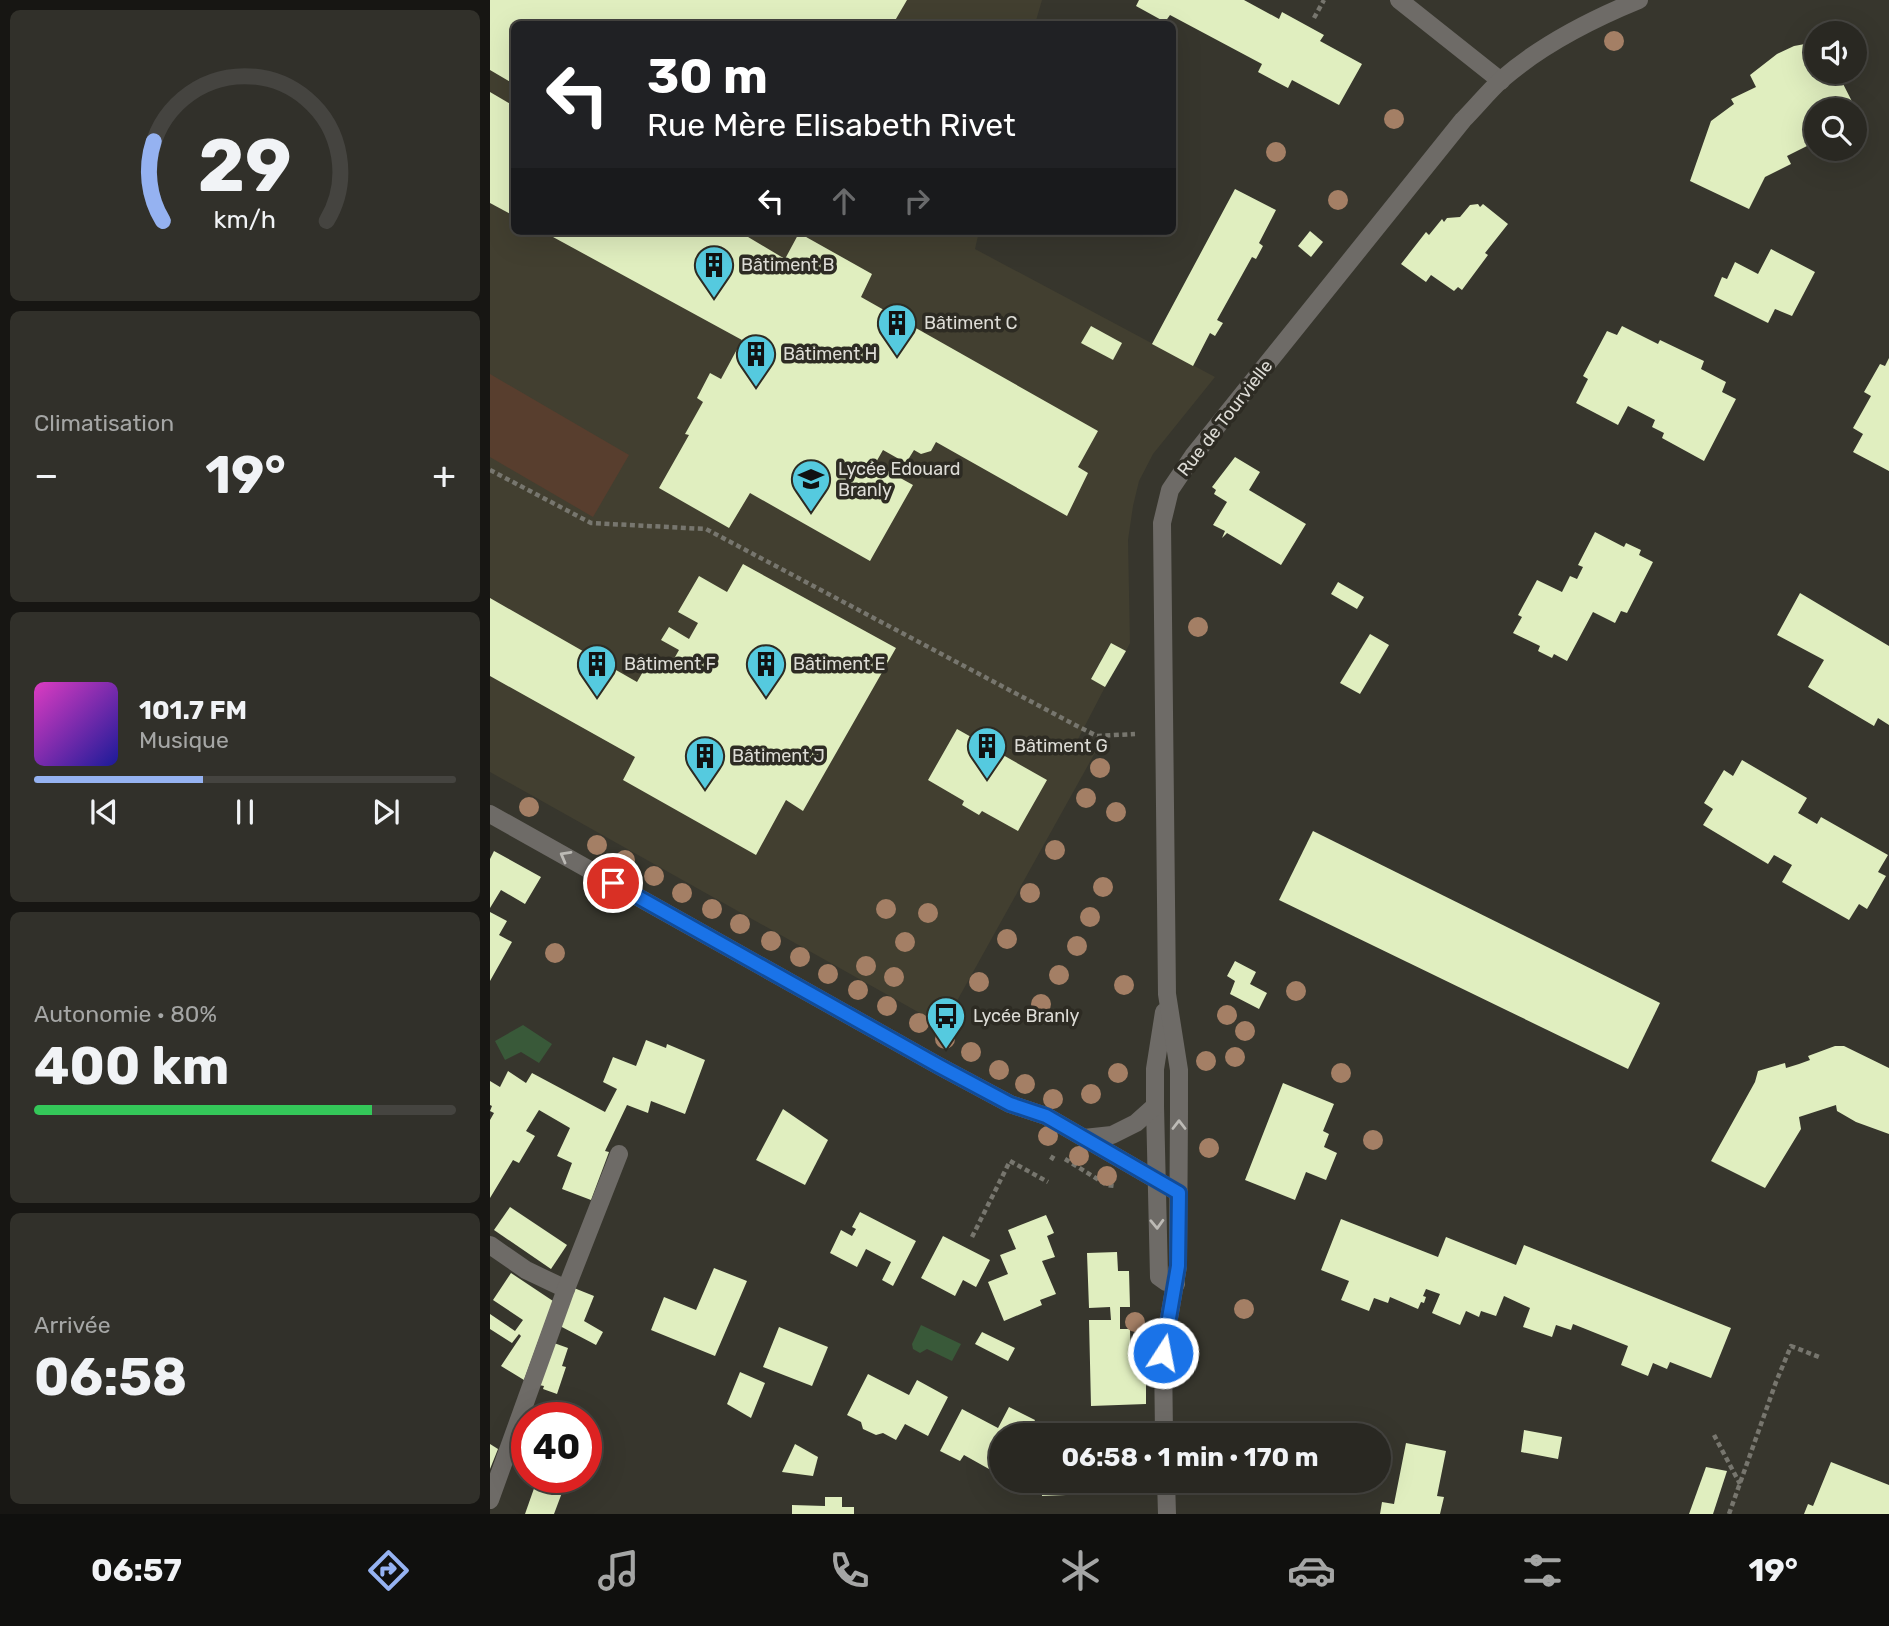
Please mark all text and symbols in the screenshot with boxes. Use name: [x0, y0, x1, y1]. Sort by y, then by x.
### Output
map controls: [1804, 21, 1867, 161]
button: sound: [1804, 21, 1867, 84]
text: 30 m: [647, 47, 768, 105]
icon: left: [532, 49, 623, 140]
button: search: [1804, 98, 1867, 161]
text: Rue Mère Elisabeth Rivet: [647, 106, 1016, 144]
text: 29: [198, 124, 292, 210]
icon: left: [752, 182, 790, 220]
icon: ahead: [825, 182, 863, 220]
icon: right: [898, 182, 936, 220]
text: km/h: [214, 205, 276, 234]
building icon: Bâtiment B: [693, 244, 735, 299]
place label: Bâtiment B: [741, 254, 835, 276]
building icon: Bâtiment C: [876, 302, 918, 357]
place label: Bâtiment C: [924, 312, 1018, 334]
building icon: Bâtiment H: [735, 333, 777, 388]
place label: Bâtiment H: [783, 343, 877, 365]
street label: Rue de Tourvielle: [1173, 355, 1277, 481]
text: Climatisation: [34, 409, 174, 437]
text: 19°: [205, 444, 286, 506]
text: −: [34, 452, 59, 498]
text: +: [432, 452, 456, 498]
school or university icon: Lycée Edouard Branly: [790, 458, 832, 513]
place label: Lycée Edouard Branly: [838, 458, 961, 501]
building icon: Bâtiment F: [576, 643, 618, 698]
building icon: Bâtiment E: [745, 643, 787, 698]
place label: Bâtiment F: [624, 653, 716, 675]
place label: Bâtiment E: [793, 653, 885, 675]
text: 101.7 FM: [139, 695, 247, 726]
building icon: Bâtiment G: [966, 725, 1008, 780]
text: Musique: [139, 726, 229, 754]
building icon: Bâtiment J: [684, 735, 726, 790]
place label: Bâtiment G: [1014, 735, 1108, 757]
place label: Bâtiment J: [732, 745, 825, 767]
icon: previous: [85, 793, 123, 831]
icon: pause: [226, 793, 264, 831]
icon: next: [367, 793, 405, 831]
one-way arrow: [560, 851, 572, 864]
pin: [583, 853, 643, 913]
icon: arrive: [594, 864, 632, 902]
bus stop icon: Lycée Branly: [925, 995, 967, 1050]
text: Autonomie · 80%: [34, 1000, 217, 1028]
place label: Lycée Branly: [973, 1005, 1079, 1027]
text: 400 km: [34, 1035, 229, 1097]
one-way arrow: [1171, 1119, 1187, 1129]
one-way arrow: [1149, 1219, 1165, 1229]
text: Arrivée: [34, 1311, 111, 1339]
position arrow: [1126, 1316, 1200, 1390]
text: 06:58: [34, 1346, 187, 1408]
speed limit sign: 40: [511, 1402, 602, 1493]
text: 06:58 · 1 min · 170 m: [1061, 1442, 1319, 1473]
icon: directions: [364, 1546, 413, 1595]
icon: music: [594, 1546, 643, 1595]
icon: phone: [825, 1546, 874, 1595]
icon: climate: [1056, 1546, 1105, 1595]
icon: car: [1287, 1546, 1336, 1595]
icon: filters: [1518, 1546, 1567, 1595]
text: 06:57: [91, 1551, 182, 1589]
text: 19°: [1748, 1551, 1798, 1589]

